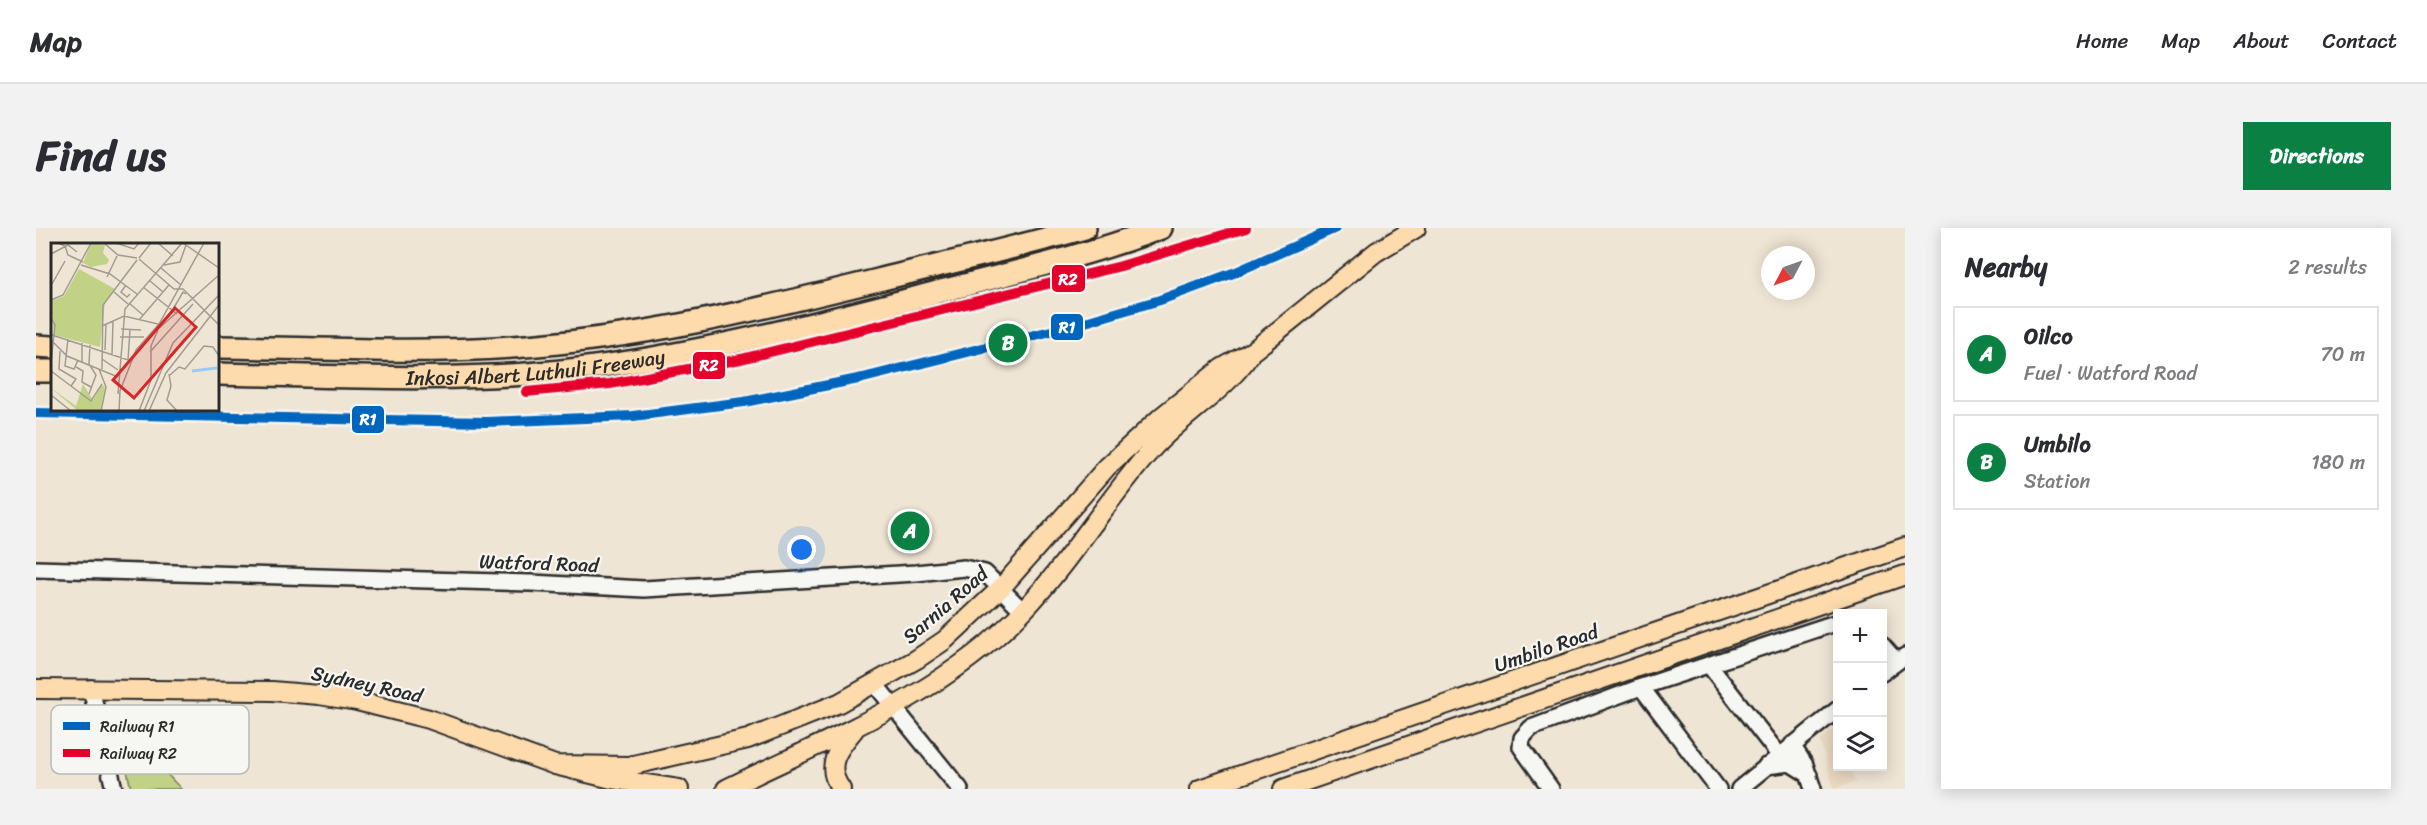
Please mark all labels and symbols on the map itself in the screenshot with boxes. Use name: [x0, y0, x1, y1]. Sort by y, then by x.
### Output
inset map: [51, 243, 219, 411]
north arrow: [1761, 246, 1815, 300]
line badge: R2: [1051, 264, 1086, 293]
text: R2: [1058, 265, 1078, 294]
line badge: R1: [1050, 313, 1084, 341]
text: R1: [1058, 313, 1075, 342]
pin: B: [988, 320, 1028, 366]
street label: Inkosi Albert Luthuli Freeway: [405, 339, 668, 396]
line badge: R2: [692, 351, 726, 380]
text: R2: [699, 351, 719, 380]
line badge: R1: [351, 405, 385, 434]
text: R1: [359, 405, 376, 434]
pin: A: [890, 508, 930, 554]
your location: [787, 535, 816, 564]
street label: Watford Road: [479, 544, 601, 583]
street label: Sarnia Road: [894, 557, 998, 653]
street label: Umbilo Road: [1489, 614, 1605, 683]
street label: Sydney Road: [308, 656, 427, 714]
legend: [51, 705, 249, 774]
text: Railway R1: [100, 712, 175, 741]
text: Railway R2: [100, 739, 177, 768]

